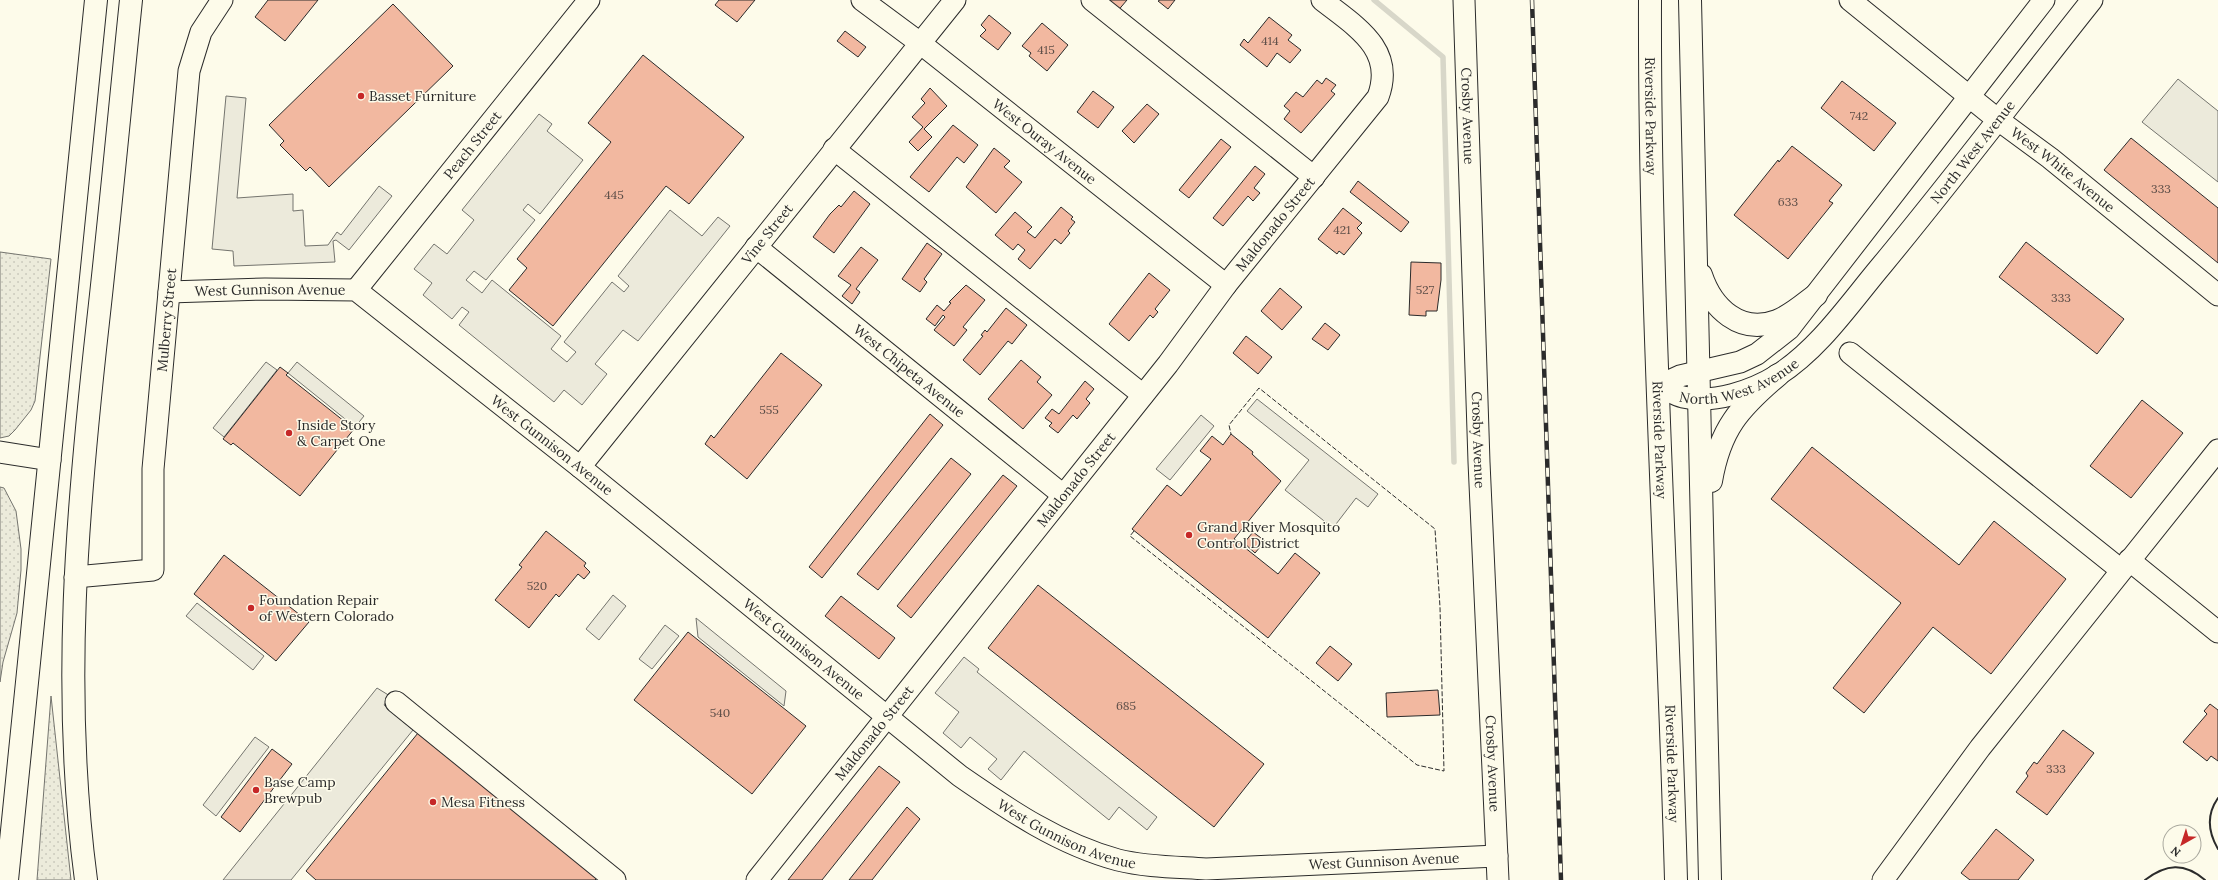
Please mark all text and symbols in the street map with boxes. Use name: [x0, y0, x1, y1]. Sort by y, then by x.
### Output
house number: 414: [1261, 33, 1279, 48]
house number: 415: [1037, 42, 1055, 57]
street label: Riverside Parkway: [1641, 57, 1661, 176]
street label: Crosby Avenue: [1457, 67, 1478, 165]
place label: Basset Furniture: [369, 87, 477, 105]
marker: Basset Furniture: [356, 91, 366, 101]
street label: West Ouray Avenue: [989, 95, 1101, 188]
street label: North West Avenue: [1926, 96, 2019, 207]
street label: Peach Street: [440, 107, 506, 183]
house number: 742: [1850, 108, 1868, 123]
street label: West White Avenue: [2007, 123, 2119, 216]
street label: Maldonado Street: [1232, 173, 1319, 275]
house number: 333: [2151, 181, 2171, 196]
house number: 445: [604, 187, 624, 202]
house number: 633: [1778, 194, 1798, 209]
street label: Vine Street: [737, 200, 797, 268]
house number: 421: [1333, 222, 1351, 237]
street label: Mulberry Street: [153, 267, 180, 373]
street label: West Gunnison Avenue: [194, 280, 346, 300]
house number: 527: [1416, 282, 1435, 297]
house number: 333: [2051, 290, 2071, 305]
street label: West Chipeta Avenue: [850, 320, 969, 422]
street label: North West Avenue: [1678, 354, 1803, 408]
street label: Riverside Parkway: [1648, 380, 1671, 500]
street label: West Gunnison Avenue: [487, 391, 617, 499]
street label: Crosby Avenue: [1468, 391, 1489, 489]
house number: 555: [759, 402, 779, 417]
place label: Inside Story & Carpet One: [297, 416, 386, 450]
marker: Inside Story & Carpet One: [284, 428, 294, 438]
street label: Maldonado Street: [1033, 428, 1120, 531]
place label: Grand River Mosquito Control District: [1197, 518, 1340, 552]
marker: Grand River Mosquito Control District: [1184, 530, 1194, 540]
house number: 520: [527, 578, 547, 593]
place label: Foundation Repair of Western Colorado: [259, 591, 394, 625]
street label: West Gunnison Avenue: [740, 594, 868, 704]
marker: Foundation Repair of Western Colorado: [246, 603, 256, 613]
street label: Maldonado Street: [831, 681, 918, 784]
house number: 685: [1116, 698, 1136, 713]
street label: Riverside Parkway: [1661, 704, 1683, 824]
house number: 540: [710, 705, 730, 720]
street label: Crosby Avenue: [1482, 715, 1504, 813]
house number: 333: [2046, 761, 2066, 776]
place label: Base Camp Brewpub: [264, 773, 336, 807]
marker: Base Camp Brewpub: [251, 785, 261, 795]
place label: Mesa Fitness: [441, 793, 525, 811]
street label: West Gunnison Avenue: [994, 795, 1138, 873]
marker: Mesa Fitness: [428, 797, 438, 807]
north arrow: [2162, 824, 2202, 864]
text: N: [2168, 843, 2183, 860]
street label: West Gunnison Avenue: [1308, 849, 1460, 873]

